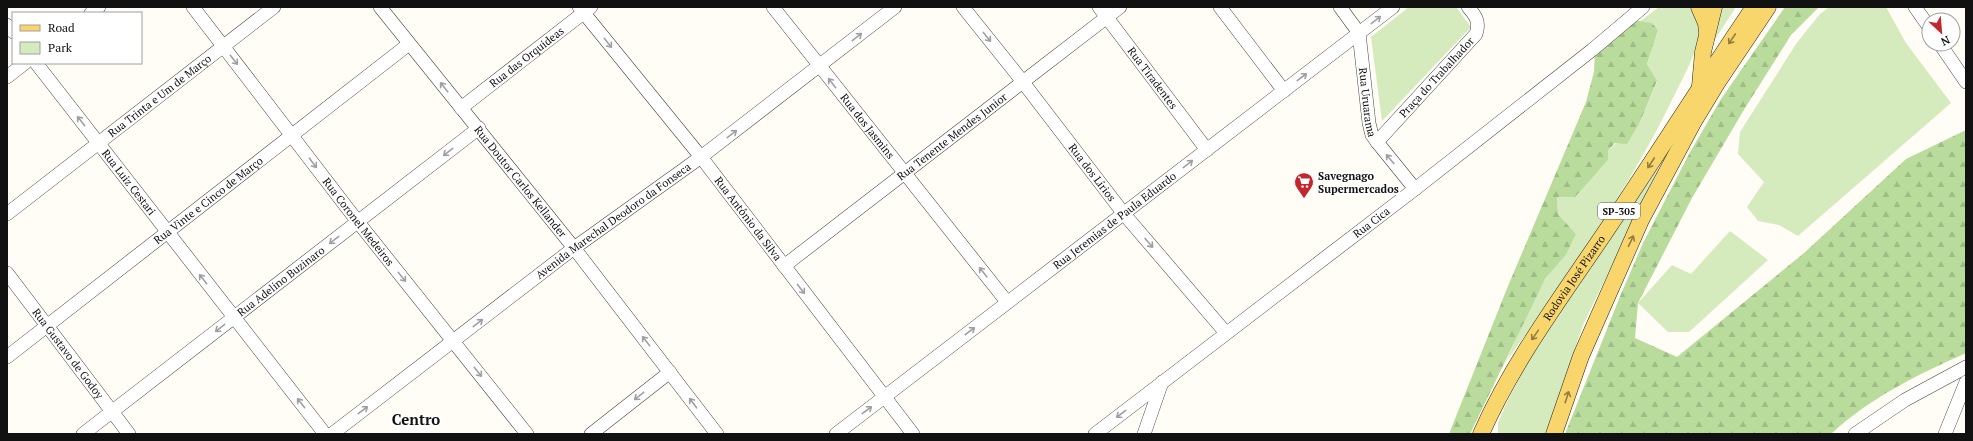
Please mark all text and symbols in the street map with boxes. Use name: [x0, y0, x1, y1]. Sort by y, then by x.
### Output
legend: [12, 12, 142, 64]
north arrow: [1921, 12, 1961, 52]
one-way arrow: [1371, 16, 1382, 24]
text: Road: [48, 20, 75, 35]
street label: Rua das Orquideas: [486, 24, 567, 90]
one-way arrow: [852, 32, 863, 41]
one-way arrow: [983, 32, 992, 43]
street label: Praça do Trabalhador: [1396, 33, 1477, 120]
one-way arrow: [1728, 33, 1736, 44]
text: N: [1938, 33, 1952, 49]
one-way arrow: [604, 38, 613, 48]
text: Park: [48, 40, 73, 55]
street label: Rua Tiradentes: [1125, 44, 1181, 112]
street label: Rua Trinta e Um de Março: [105, 51, 214, 140]
one-way arrow: [230, 55, 238, 66]
street label: Rua Uruarama: [1356, 67, 1379, 139]
one-way arrow: [1297, 72, 1308, 81]
one-way arrow: [828, 77, 837, 88]
one-way arrow: [440, 82, 449, 92]
street label: Rua Tenente Mendes Junior: [894, 89, 1010, 183]
street label: Rua dos Jasmins: [837, 91, 898, 162]
one-way arrow: [77, 115, 85, 126]
street label: Rua Doutor Carlos Kellander: [471, 123, 570, 241]
one-way arrow: [727, 129, 738, 138]
street label: Rua dos Lírios: [1066, 141, 1119, 204]
street label: Rua Luiz Cestari: [99, 146, 159, 218]
one-way arrow: [442, 148, 453, 157]
street label: Rua Vinte e Cinco de Março: [151, 153, 266, 247]
one-way arrow: [1386, 153, 1395, 164]
one-way arrow: [309, 157, 318, 168]
one-way arrow: [1647, 157, 1655, 168]
street label: Avenida Marechal Deodoro da Fonseca: [533, 159, 694, 282]
one-way arrow: [1182, 160, 1193, 168]
street label: Rua Jeremias de Paula Eduardo: [1050, 169, 1179, 272]
place label: Savegnago Supermercados: [1318, 169, 1399, 196]
supermarket icon: Savegnago Supermercados: [1293, 171, 1315, 199]
street label: Rua Antônio da Silva: [712, 174, 785, 264]
street label: Rua Coronel Medeiros: [320, 175, 397, 269]
road number: SP-305: [1598, 203, 1640, 219]
street label: Rua Cica: [1350, 204, 1393, 241]
street label: Rodovia José Pizarro: [1540, 233, 1608, 323]
one-way arrow: [328, 236, 339, 245]
one-way arrow: [1628, 236, 1635, 248]
one-way arrow: [1144, 238, 1154, 248]
street label: Rua Adelino Buzinaro: [234, 243, 327, 319]
one-way arrow: [979, 267, 987, 278]
one-way arrow: [398, 271, 406, 282]
one-way arrow: [199, 273, 208, 284]
one-way arrow: [797, 283, 806, 294]
street label: Rua Gustavo de Godoy: [29, 306, 107, 402]
one-way arrow: [472, 319, 483, 327]
one-way arrow: [214, 324, 225, 333]
one-way arrow: [964, 327, 975, 335]
one-way arrow: [1531, 329, 1539, 340]
one-way arrow: [642, 335, 650, 346]
one-way arrow: [474, 366, 482, 377]
one-way arrow: [1564, 391, 1571, 404]
one-way arrow: [634, 392, 645, 400]
one-way arrow: [296, 398, 305, 409]
one-way arrow: [689, 398, 698, 409]
one-way arrow: [358, 406, 369, 415]
one-way arrow: [861, 406, 872, 415]
district label: Centro: [392, 409, 440, 429]
one-way arrow: [1116, 410, 1127, 418]

